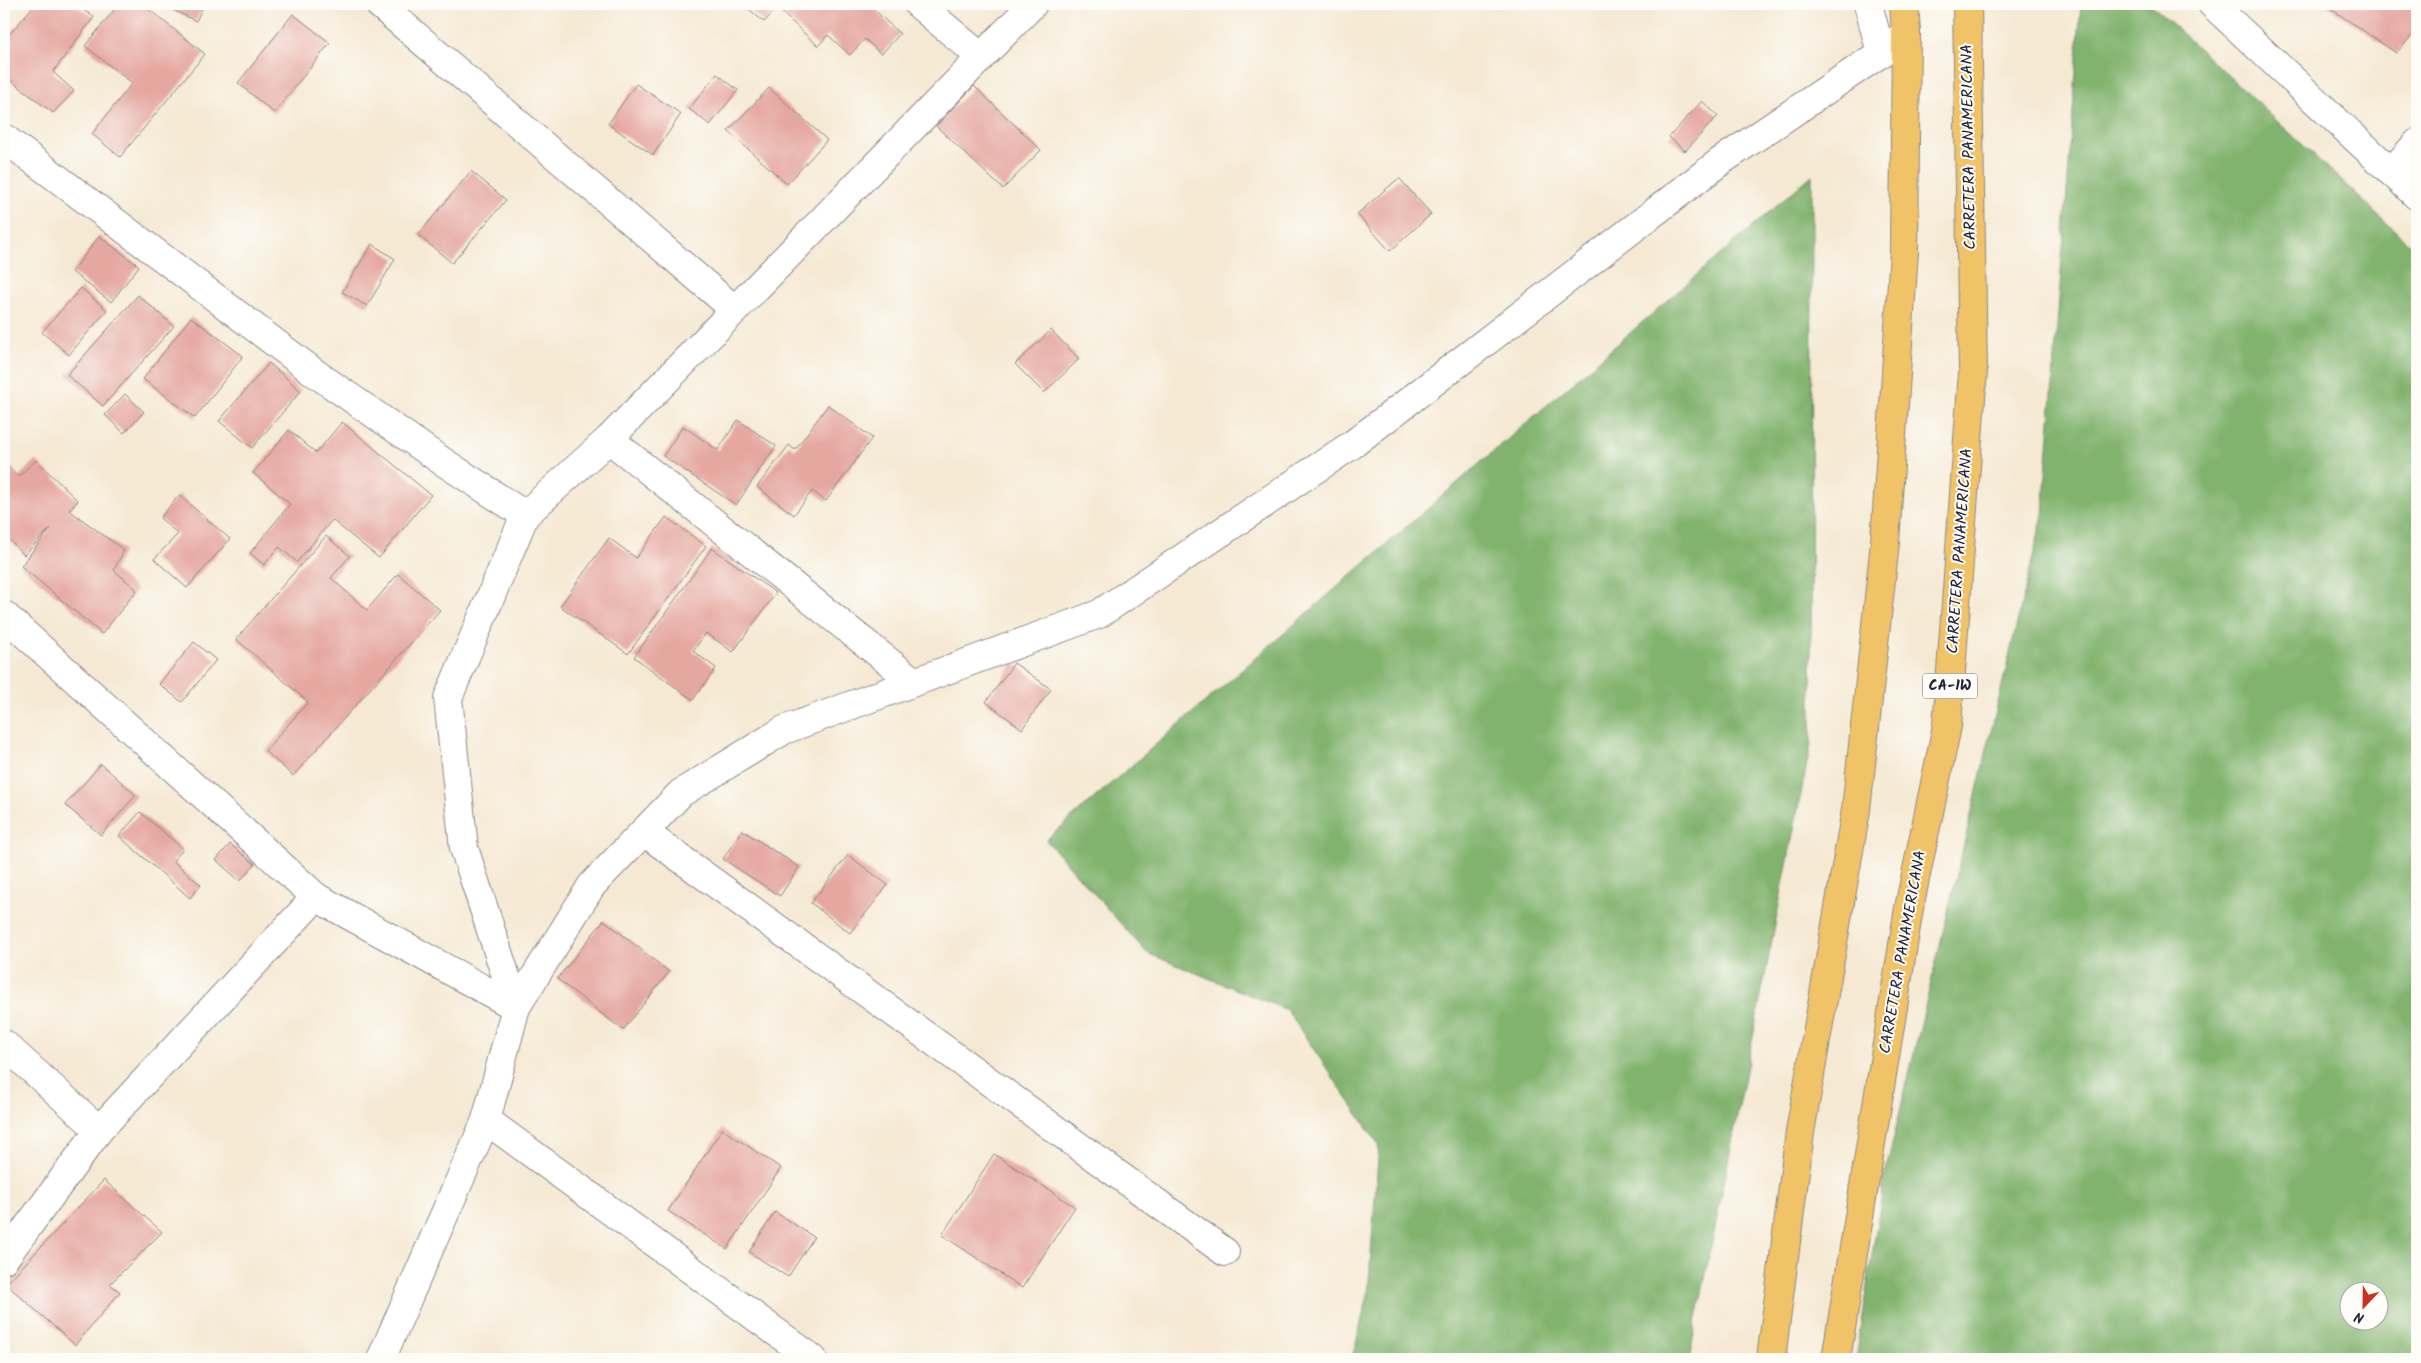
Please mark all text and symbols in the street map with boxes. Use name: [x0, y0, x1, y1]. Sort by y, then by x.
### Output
street label: CARRETERA PANAMERICANA: [1955, 44, 1983, 250]
street label: CARRETERA PANAMERICANA: [1940, 447, 1980, 655]
road number: CA-1W: [1922, 674, 1978, 698]
street label: CARRETERA PANAMERICANA: [1873, 848, 1933, 1056]
north arrow: [2338, 1280, 2388, 1330]
text: N: [2351, 1305, 2368, 1329]

